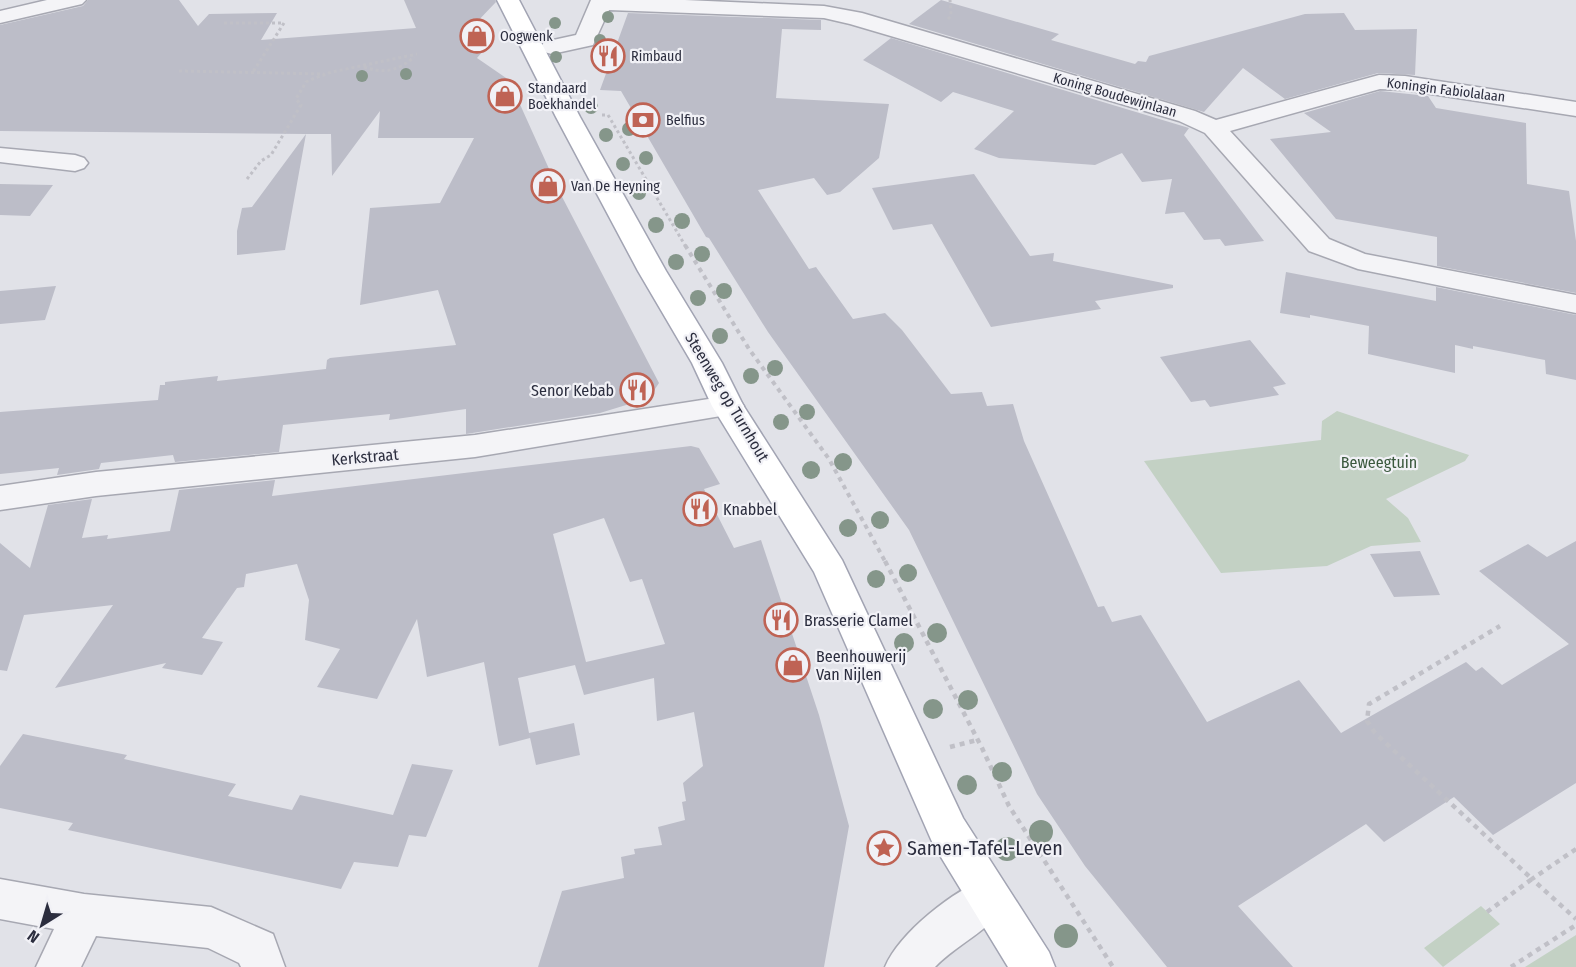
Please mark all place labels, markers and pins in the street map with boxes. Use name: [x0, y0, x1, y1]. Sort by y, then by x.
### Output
shop icon: Oogwenk: [459, 18, 495, 54]
place label: Oogwenk: [500, 28, 553, 45]
restaurant icon: Rimbaud: [590, 38, 626, 74]
place label: Rimbaud: [631, 48, 682, 65]
shop icon: Standaard Boekhandel: [487, 78, 523, 114]
place label: Standaard Boekhandel: [528, 80, 596, 113]
bank icon: Belfius: [625, 102, 661, 138]
place label: Belfius: [666, 112, 705, 129]
shop icon: Van De Heyning: [530, 168, 566, 204]
place label: Van De Heyning: [571, 178, 660, 195]
restaurant icon: Senor Kebab: [619, 372, 655, 408]
place label: Senor Kebab: [531, 381, 614, 400]
restaurant icon: Knabbel: [682, 491, 718, 527]
place label: Knabbel: [723, 500, 777, 519]
restaurant icon: Brasserie Clamel: [763, 602, 799, 638]
place label: Brasserie Clamel: [804, 611, 913, 630]
shop icon: Beenhouwerij Van Nijlen: [775, 647, 811, 683]
place label: Beenhouwerij Van Nijlen: [816, 647, 906, 684]
place icon: Samen-Tafel-Leven: [866, 830, 902, 866]
place label: Samen-Tafel-Leven: [907, 836, 1063, 860]

